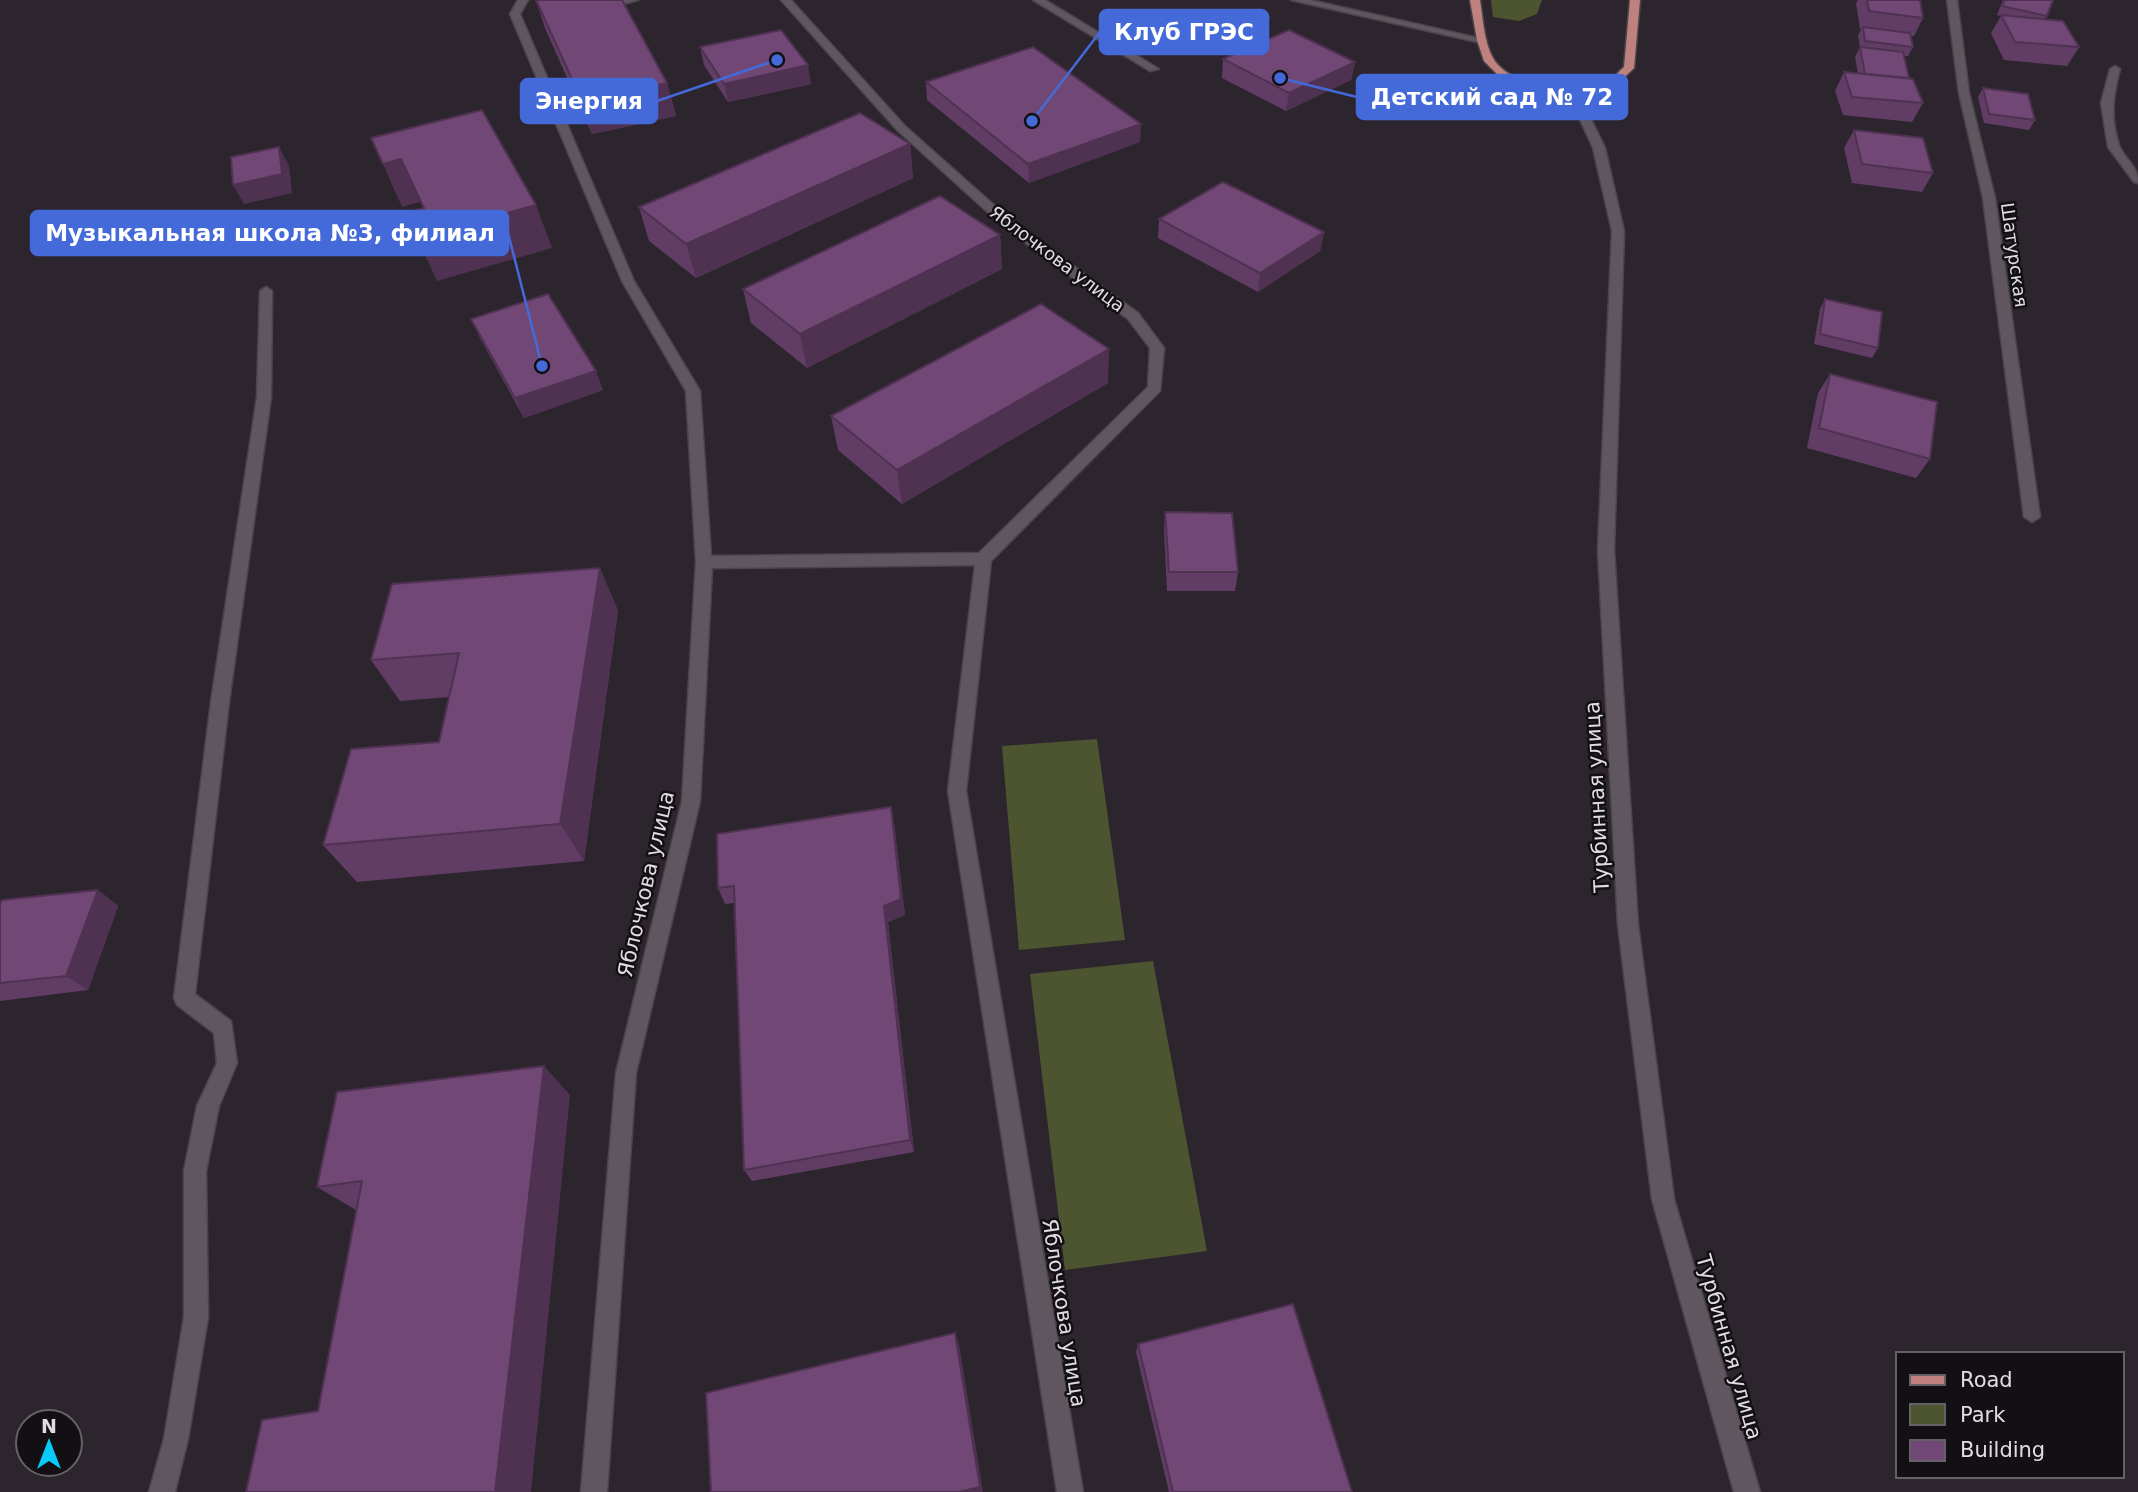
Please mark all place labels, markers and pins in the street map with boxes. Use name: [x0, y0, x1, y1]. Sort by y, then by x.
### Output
callout: Клуб ГРЭС: [1100, 10, 1268, 54]
callout: Детский сад № 72: [1357, 75, 1627, 119]
callout: Энергия: [521, 79, 657, 123]
callout: Музыкальная школа №3, филиал: [31, 211, 508, 255]

